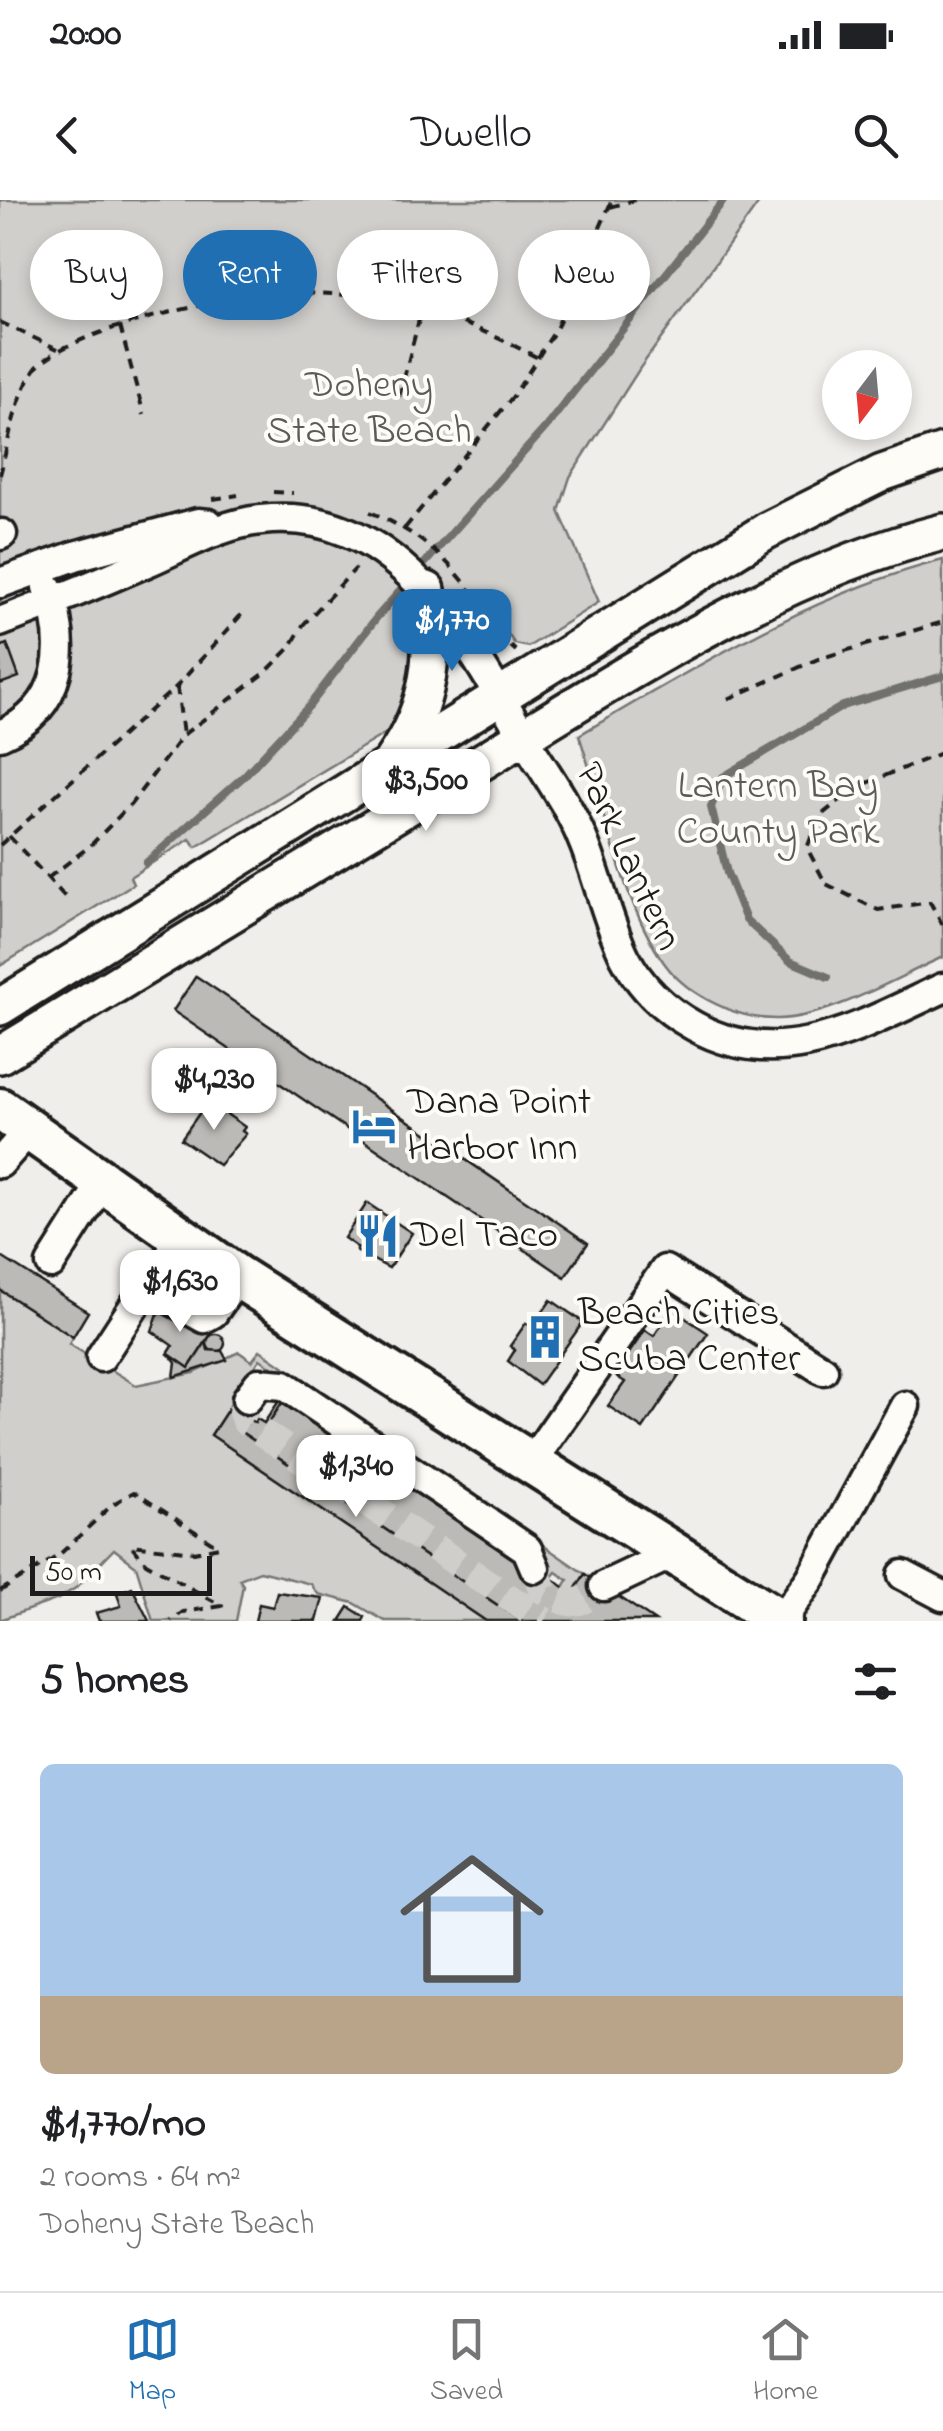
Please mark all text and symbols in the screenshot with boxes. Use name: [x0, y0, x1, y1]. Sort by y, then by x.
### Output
text: 20:00: [50, 7, 121, 63]
text: Dwello: [411, 102, 532, 168]
icon: back: [40, 108, 95, 163]
icon: search: [848, 108, 903, 163]
chip: Buy: [30, 230, 163, 320]
chip: Rent: [183, 230, 317, 320]
chip: Filters: [337, 230, 498, 320]
chip: New: [518, 230, 650, 320]
north arrow: [822, 350, 912, 440]
map controls: [822, 350, 912, 440]
park label: Doheny State Beach: [266, 357, 472, 462]
pin: $1,770: [371, 589, 533, 674]
text: $1,770: [414, 598, 490, 645]
pin: $3,500: [345, 749, 507, 834]
street label: Park Lantern: [558, 753, 696, 961]
text: $3,500: [384, 758, 468, 805]
park label: Lantern Bay County Park: [676, 758, 880, 863]
pin: $4,230: [133, 1048, 295, 1133]
text: $4,230: [174, 1057, 255, 1104]
place label: Dana Point Harbor Inn: [406, 1074, 591, 1179]
hotel icon: Dana Point Harbor Inn: [350, 1102, 398, 1150]
place label: Del Taco: [410, 1207, 558, 1266]
restaurant icon: Del Taco: [354, 1212, 402, 1260]
pin: $1,630: [99, 1250, 261, 1335]
text: $1,630: [142, 1259, 218, 1306]
place label: Beach Cities Scuba Center: [577, 1285, 801, 1390]
building icon: Beach Cities Scuba Center: [521, 1313, 569, 1361]
pin: $1,340: [275, 1435, 437, 1520]
text: $1,340: [318, 1444, 394, 1491]
scale bar: [30, 1551, 212, 1596]
text: 50 m: [45, 1553, 102, 1594]
text: 5 homes: [40, 1651, 189, 1712]
icon: filters: [848, 1654, 903, 1709]
icon: home: [382, 1829, 562, 2009]
text: $1,770/mo: [40, 2094, 206, 2155]
text: 2 rooms · 64 m²: [40, 2155, 241, 2202]
text: Doheny State Beach: [40, 2202, 315, 2249]
tab: Map: [125, 2312, 180, 2413]
tab: Saved: [430, 2312, 503, 2413]
tab: Home: [753, 2312, 818, 2413]

